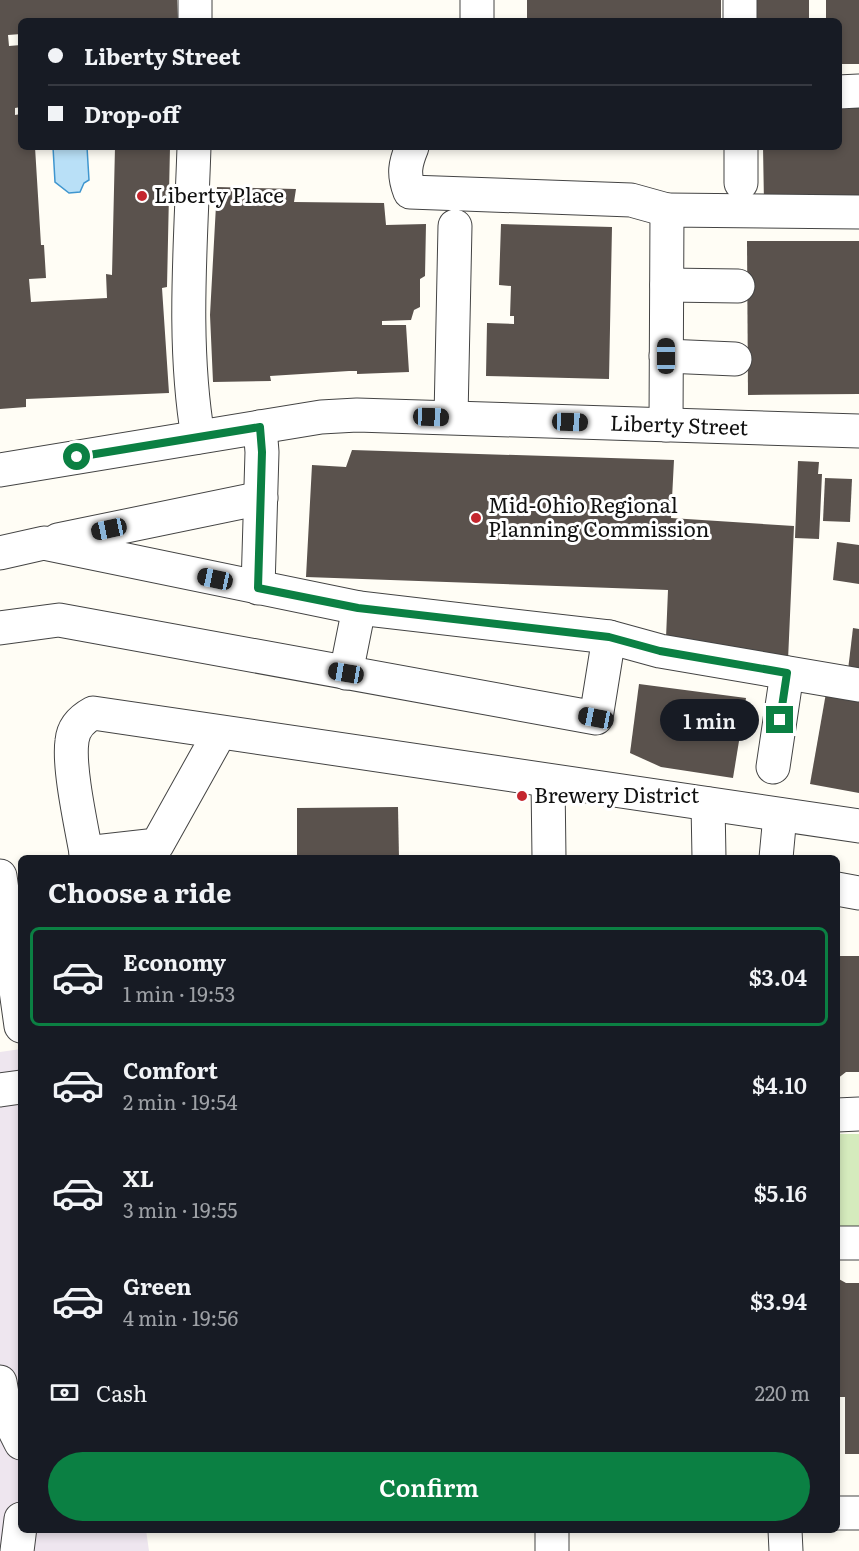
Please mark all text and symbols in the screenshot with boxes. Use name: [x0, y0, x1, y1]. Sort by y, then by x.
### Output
text: Liberty Street: [84, 39, 240, 72]
text: Drop-off: [84, 97, 180, 130]
place label: Liberty Place: [154, 178, 284, 209]
marker: Liberty Place: [135, 189, 149, 203]
car: [657, 338, 675, 374]
street label: Liberty Street: [610, 406, 749, 441]
car: [413, 407, 449, 427]
car: [552, 412, 588, 432]
route start: [63, 443, 90, 470]
place label: Mid-Ohio Regional Planning Commission: [488, 488, 710, 543]
marker: Mid-Ohio Regional Planning Commission: [469, 511, 483, 525]
car: [90, 516, 128, 542]
car: [196, 566, 234, 592]
car: [327, 661, 365, 685]
callout: 1 min: [660, 699, 759, 741]
text: 1 min: [683, 705, 736, 735]
car: [577, 706, 615, 730]
route end: [766, 706, 793, 733]
place label: Brewery District: [534, 778, 700, 809]
marker: Brewery District: [515, 789, 529, 803]
text: Choose a ride: [48, 871, 231, 911]
text: Economy: [123, 945, 226, 978]
icon: car: [51, 950, 105, 1004]
text: $3.04: [749, 960, 807, 993]
text: 1 min · 19:53: [123, 978, 235, 1008]
text: Comfort: [123, 1053, 218, 1086]
icon: car: [51, 1058, 105, 1112]
text: $4.10: [752, 1068, 807, 1101]
text: 2 min · 19:54: [123, 1086, 238, 1116]
text: XL: [123, 1161, 154, 1194]
icon: car: [51, 1166, 105, 1220]
text: $5.16: [754, 1176, 807, 1209]
text: 3 min · 19:55: [123, 1194, 237, 1224]
text: Green: [123, 1269, 192, 1302]
icon: car: [51, 1274, 105, 1328]
text: $3.94: [750, 1284, 807, 1317]
text: 4 min · 19:56: [123, 1302, 238, 1332]
icon: cash: [48, 1376, 81, 1409]
text: Cash: [96, 1376, 147, 1409]
text: 220 m: [755, 1377, 810, 1407]
button: Confirm: [48, 1452, 810, 1521]

